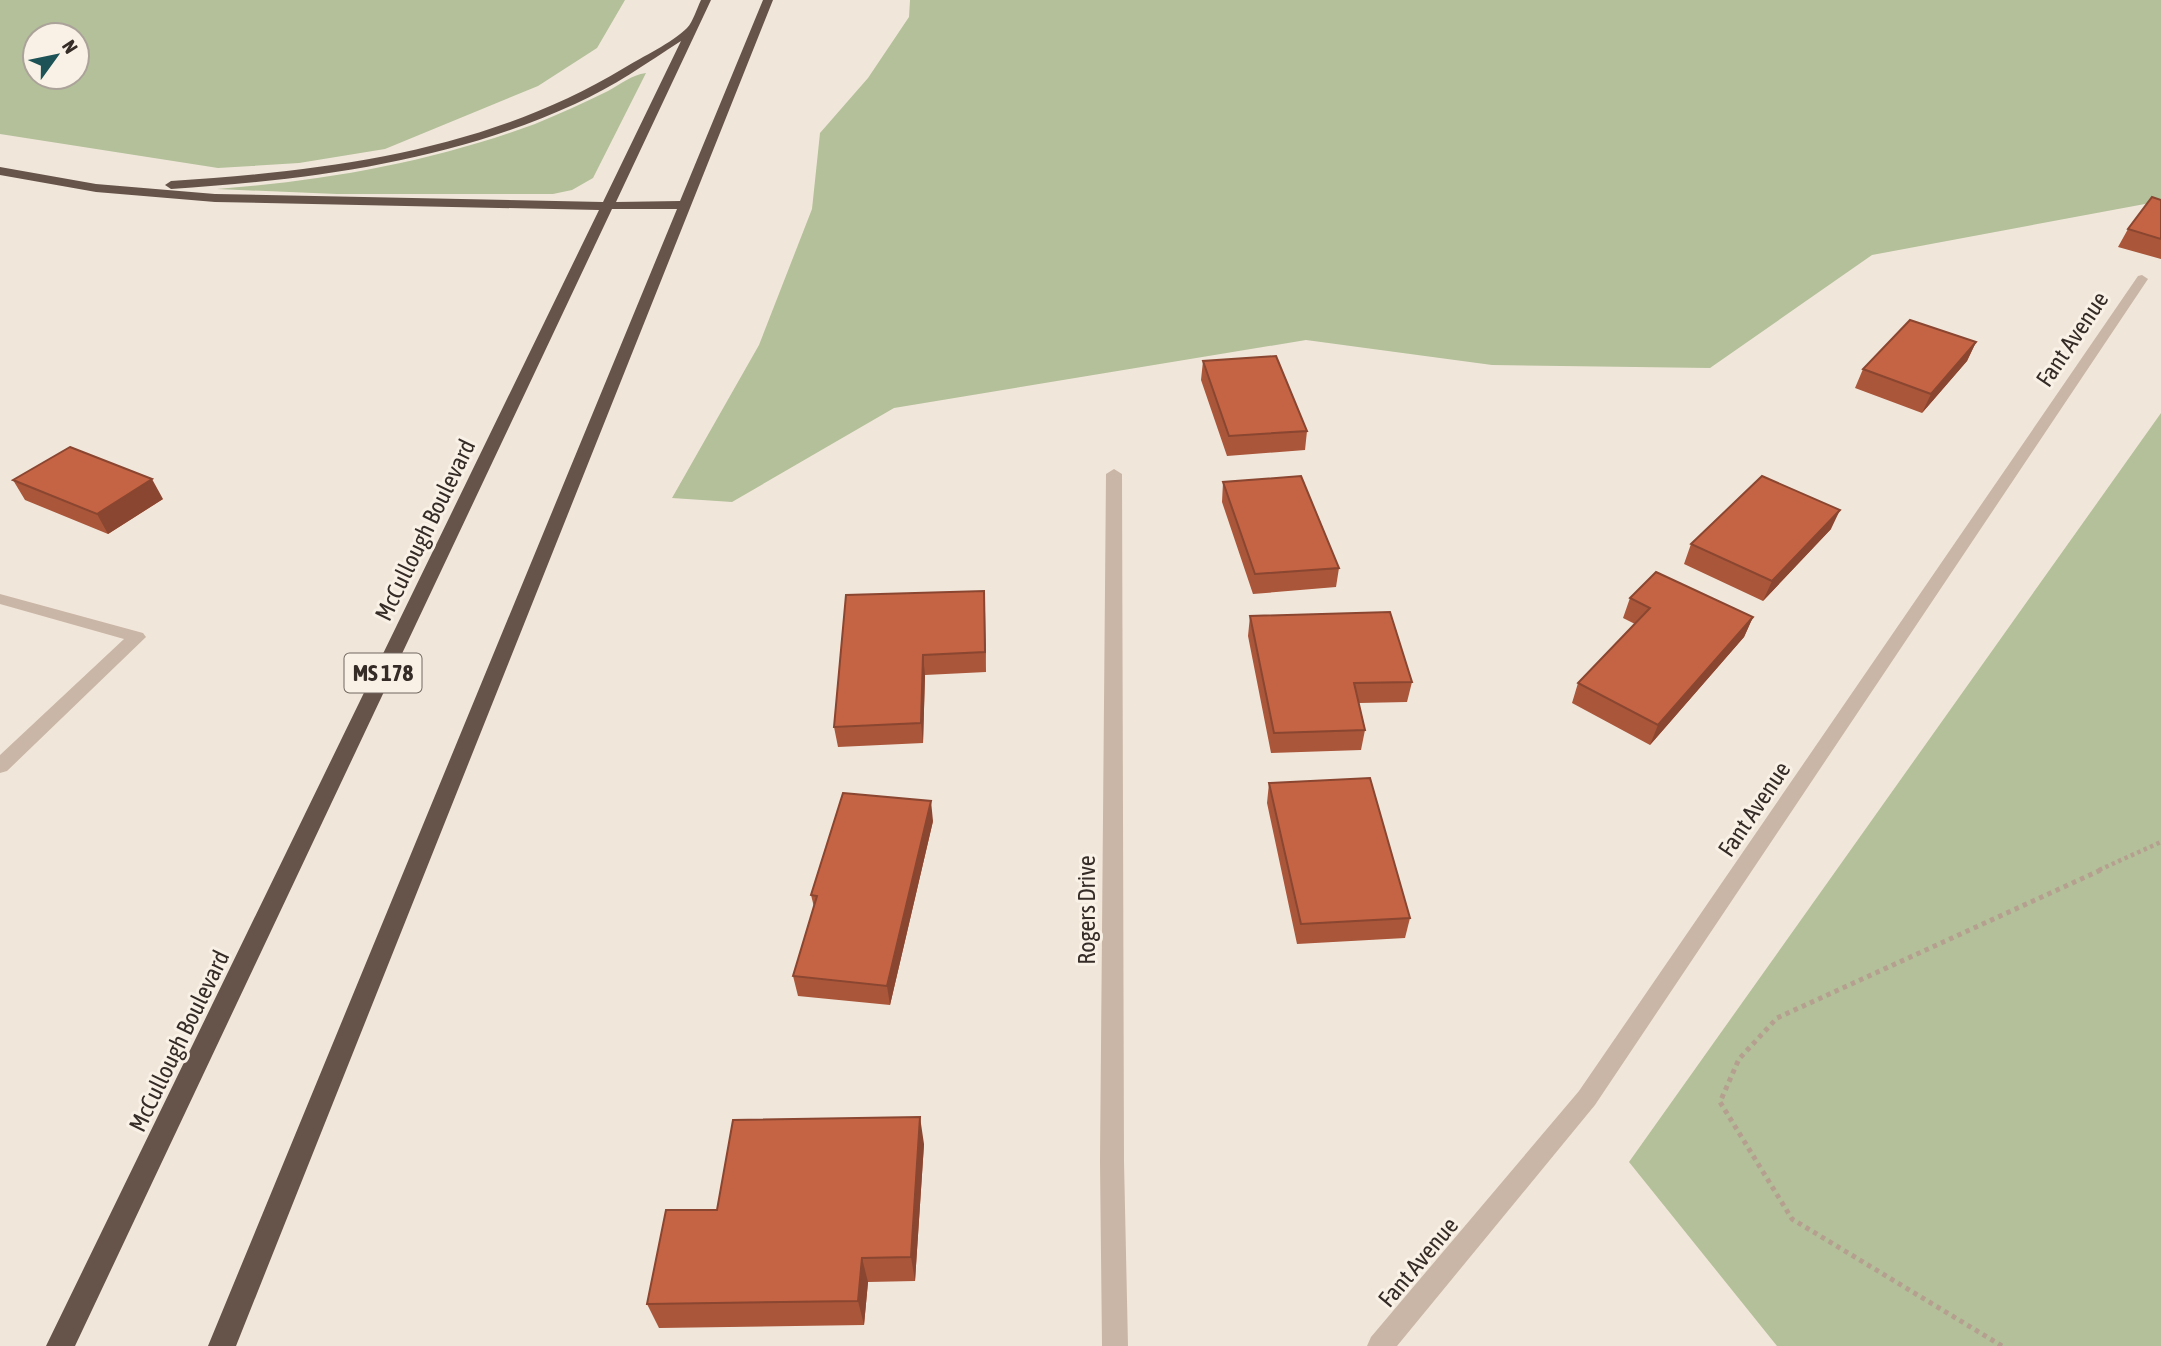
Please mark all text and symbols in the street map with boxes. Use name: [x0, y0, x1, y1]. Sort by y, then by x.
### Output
north arrow: [21, 21, 91, 91]
text: N: [58, 36, 83, 57]
street label: Fant Avenue: [2030, 286, 2114, 392]
street label: McCullough Boulevard: [369, 435, 481, 625]
road number: MS 178: [344, 653, 422, 692]
street label: Fant Avenue: [1712, 756, 1796, 862]
street label: Rogers Drive: [1073, 855, 1100, 965]
street label: McCullough Boulevard: [123, 946, 235, 1136]
street label: Fant Avenue: [1373, 1212, 1463, 1312]

